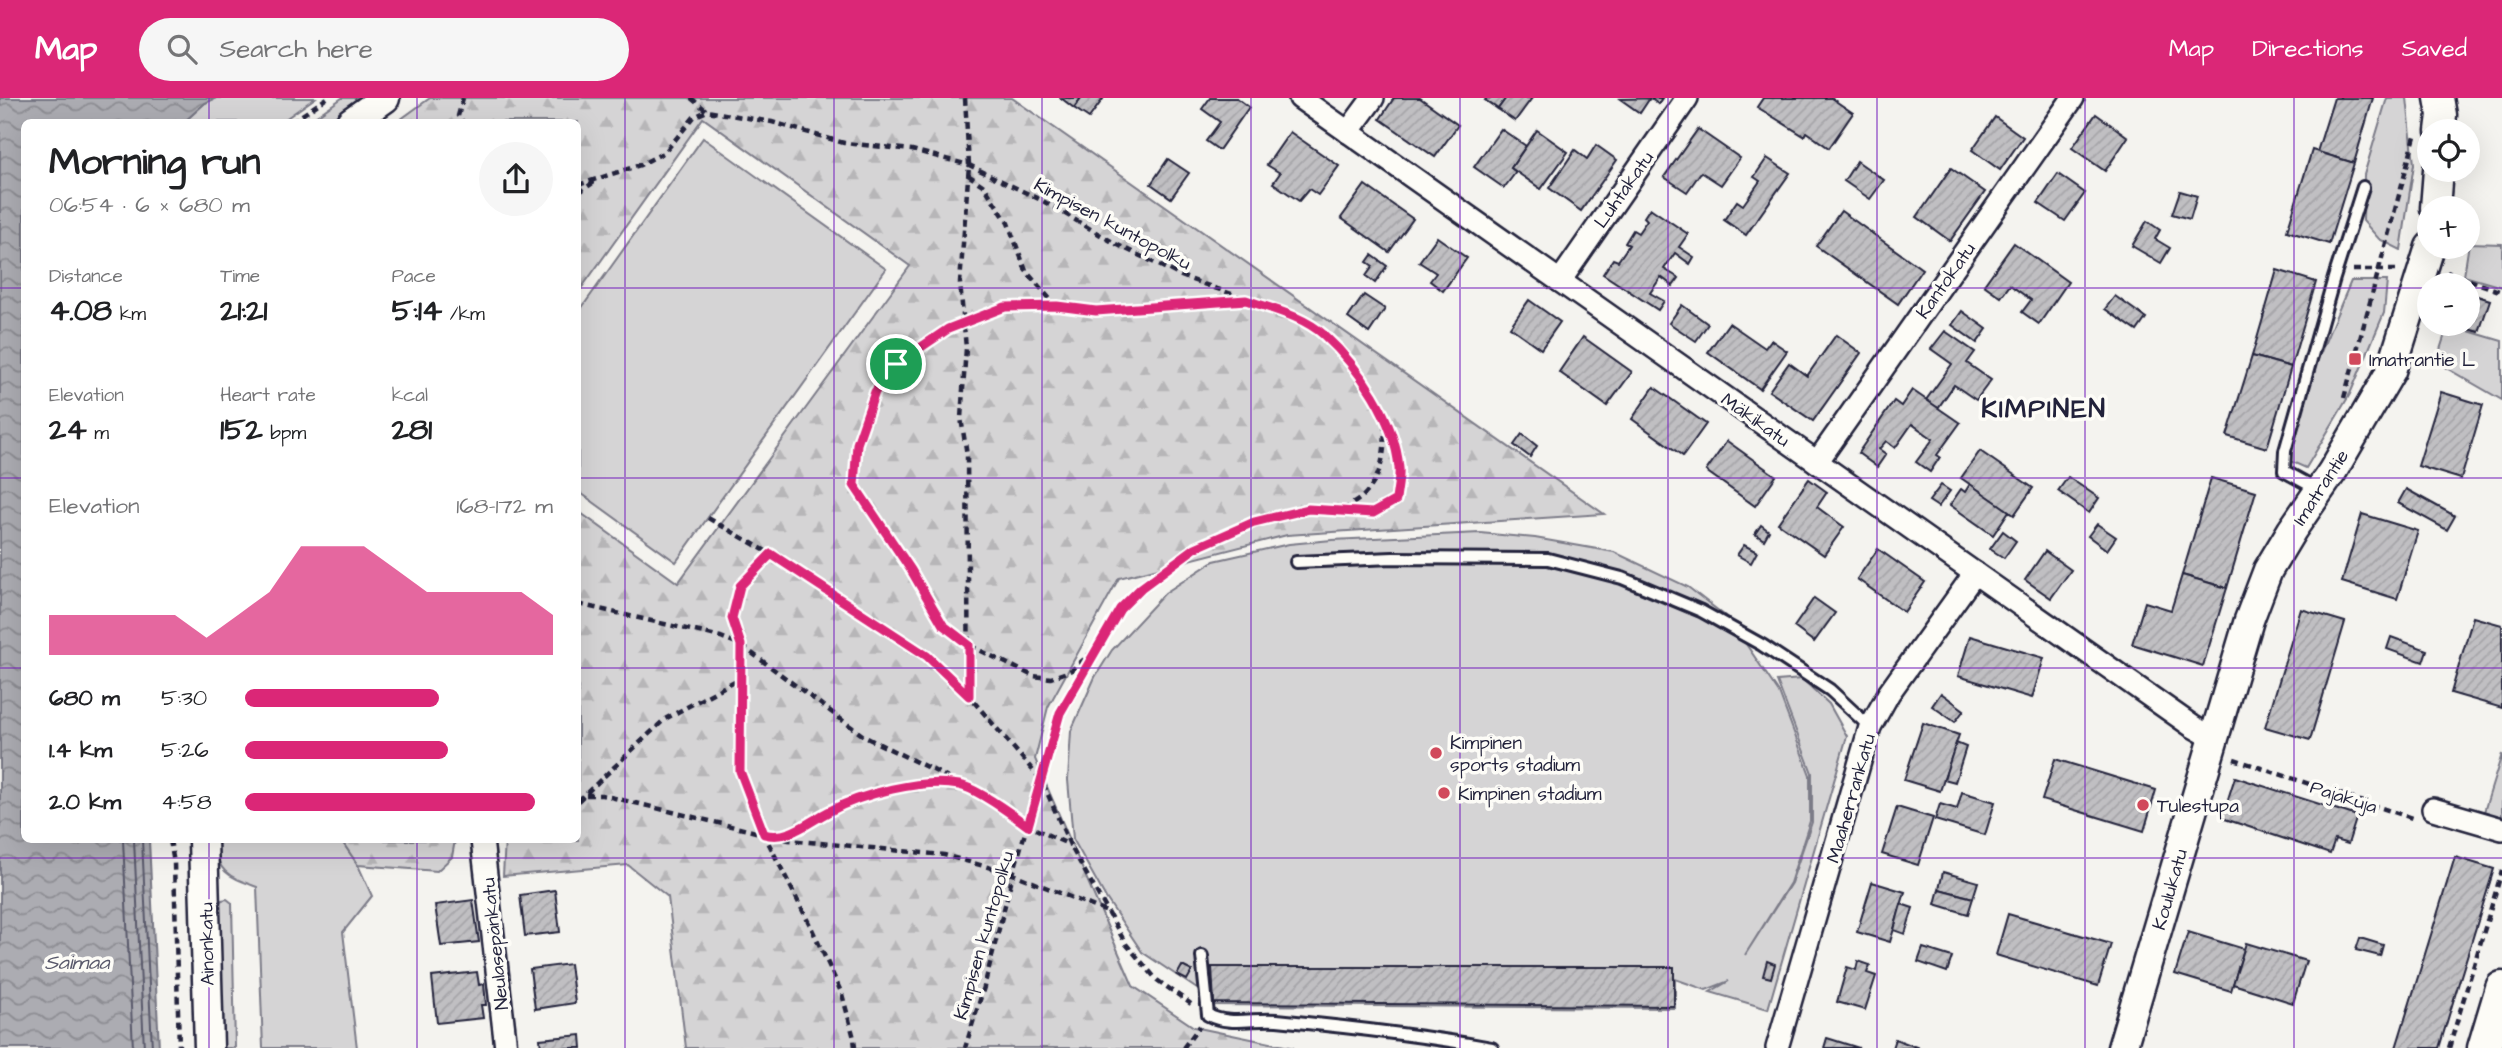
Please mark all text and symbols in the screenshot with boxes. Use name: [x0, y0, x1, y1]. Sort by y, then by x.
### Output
search box: [139, 18, 629, 81]
text: Map: [35, 26, 97, 72]
icon: search: [163, 30, 201, 68]
text: Search here: [219, 31, 373, 67]
text: Map: [2169, 32, 2214, 66]
text: Directions: [2252, 32, 2364, 66]
text: Saved: [2402, 32, 2467, 66]
map controls: [2417, 119, 2480, 336]
button: locate: [2417, 119, 2480, 182]
text: Morning run: [49, 137, 261, 189]
button: share: [479, 142, 553, 216]
street label: Luhtakatu: [1588, 146, 1661, 234]
street label: Kimpisen kuntopolku: [1029, 171, 1196, 277]
text: 06:54 · 6 × 680 m: [49, 189, 250, 221]
button: +: [2417, 196, 2480, 259]
street label: Kantokatu: [1910, 237, 1983, 325]
text: Distance: [49, 263, 123, 290]
text: Time: [220, 263, 260, 290]
text: Pace: [392, 263, 436, 290]
button: −: [2417, 273, 2480, 336]
text: 4.08: [49, 290, 112, 332]
text: 21:21: [220, 290, 267, 332]
text: 5:14: [392, 290, 442, 332]
text: km: [112, 301, 146, 328]
text: /km: [442, 301, 485, 328]
pin: [866, 334, 926, 394]
icon: arrive: [877, 345, 915, 383]
place label: Imatrantie L: [2369, 347, 2475, 374]
marker: Imatrantie L: [2347, 351, 2363, 367]
text: Elevation: [49, 382, 124, 409]
text: Heart rate: [220, 382, 316, 409]
text: kcal: [392, 382, 428, 409]
street label: Mäkikatu: [1715, 387, 1795, 454]
district label: KIMPINEN: [1981, 391, 2107, 427]
text: 24: [49, 409, 87, 451]
text: 152: [220, 409, 263, 451]
text: 281: [392, 409, 432, 451]
text: m: [87, 420, 109, 447]
text: bpm: [263, 420, 306, 447]
street label: Imatrantie: [2287, 445, 2356, 531]
text: Elevation: [49, 490, 140, 522]
text: 168–172 m: [456, 490, 553, 522]
text: 680 m: [49, 682, 120, 714]
text: 5:30: [161, 682, 207, 714]
place label: Kimpinen sports stadium: [1450, 730, 1580, 779]
street label: Maaherrankatu: [1820, 730, 1883, 866]
text: 1.4 km: [49, 734, 112, 766]
text: 5:26: [161, 734, 209, 766]
marker: Kimpinen sports stadium: [1428, 745, 1444, 761]
street label: Pajakuja: [2306, 774, 2381, 821]
place label: Kimpinen stadium: [1458, 781, 1602, 808]
marker: Kimpinen stadium: [1436, 785, 1452, 801]
text: 2.0 km: [49, 786, 121, 818]
text: 4:58: [161, 786, 212, 818]
place label: Tulestupa: [2157, 793, 2239, 820]
marker: Tulestupa: [2135, 797, 2151, 813]
street label: Koulukatu: [2146, 845, 2195, 933]
street label: Kimpisen kuntopolku: [947, 848, 1022, 1023]
street label: Neulasepänkatu: [475, 876, 516, 1011]
street label: Ainonkatu: [193, 902, 222, 986]
water label: Saimaa: [44, 948, 111, 977]

